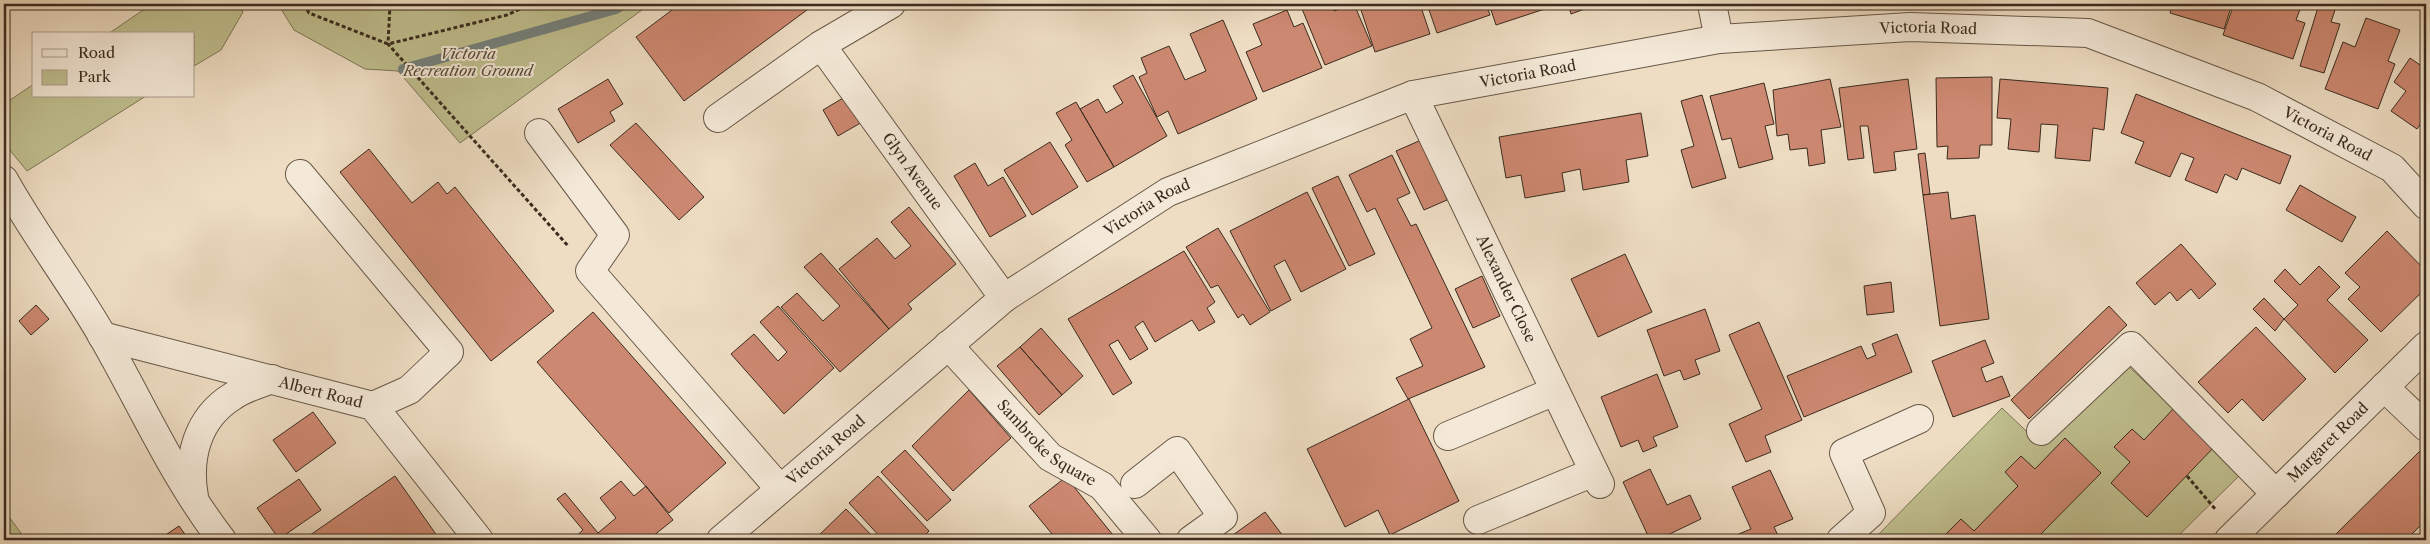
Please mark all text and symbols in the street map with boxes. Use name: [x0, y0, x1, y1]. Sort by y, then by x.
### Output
street label: Victoria Road: [1878, 17, 1977, 38]
legend: [32, 32, 195, 98]
text: Road: [78, 43, 115, 62]
park label: Victoria Recreation Ground: [402, 44, 535, 80]
street label: Victoria Road: [1477, 55, 1578, 92]
text: Park: [78, 67, 112, 86]
street label: Victoria Road: [2279, 102, 2375, 165]
street label: Glyn Avenue: [878, 129, 947, 214]
street label: Victoria Road: [1099, 174, 1193, 240]
street label: Alexander Close: [1472, 231, 1541, 346]
street label: Albert Road: [276, 372, 365, 412]
street label: Sambroke Square: [993, 395, 1100, 490]
street label: Margaret Road: [2283, 398, 2372, 486]
street label: Victoria Road: [782, 411, 869, 490]

